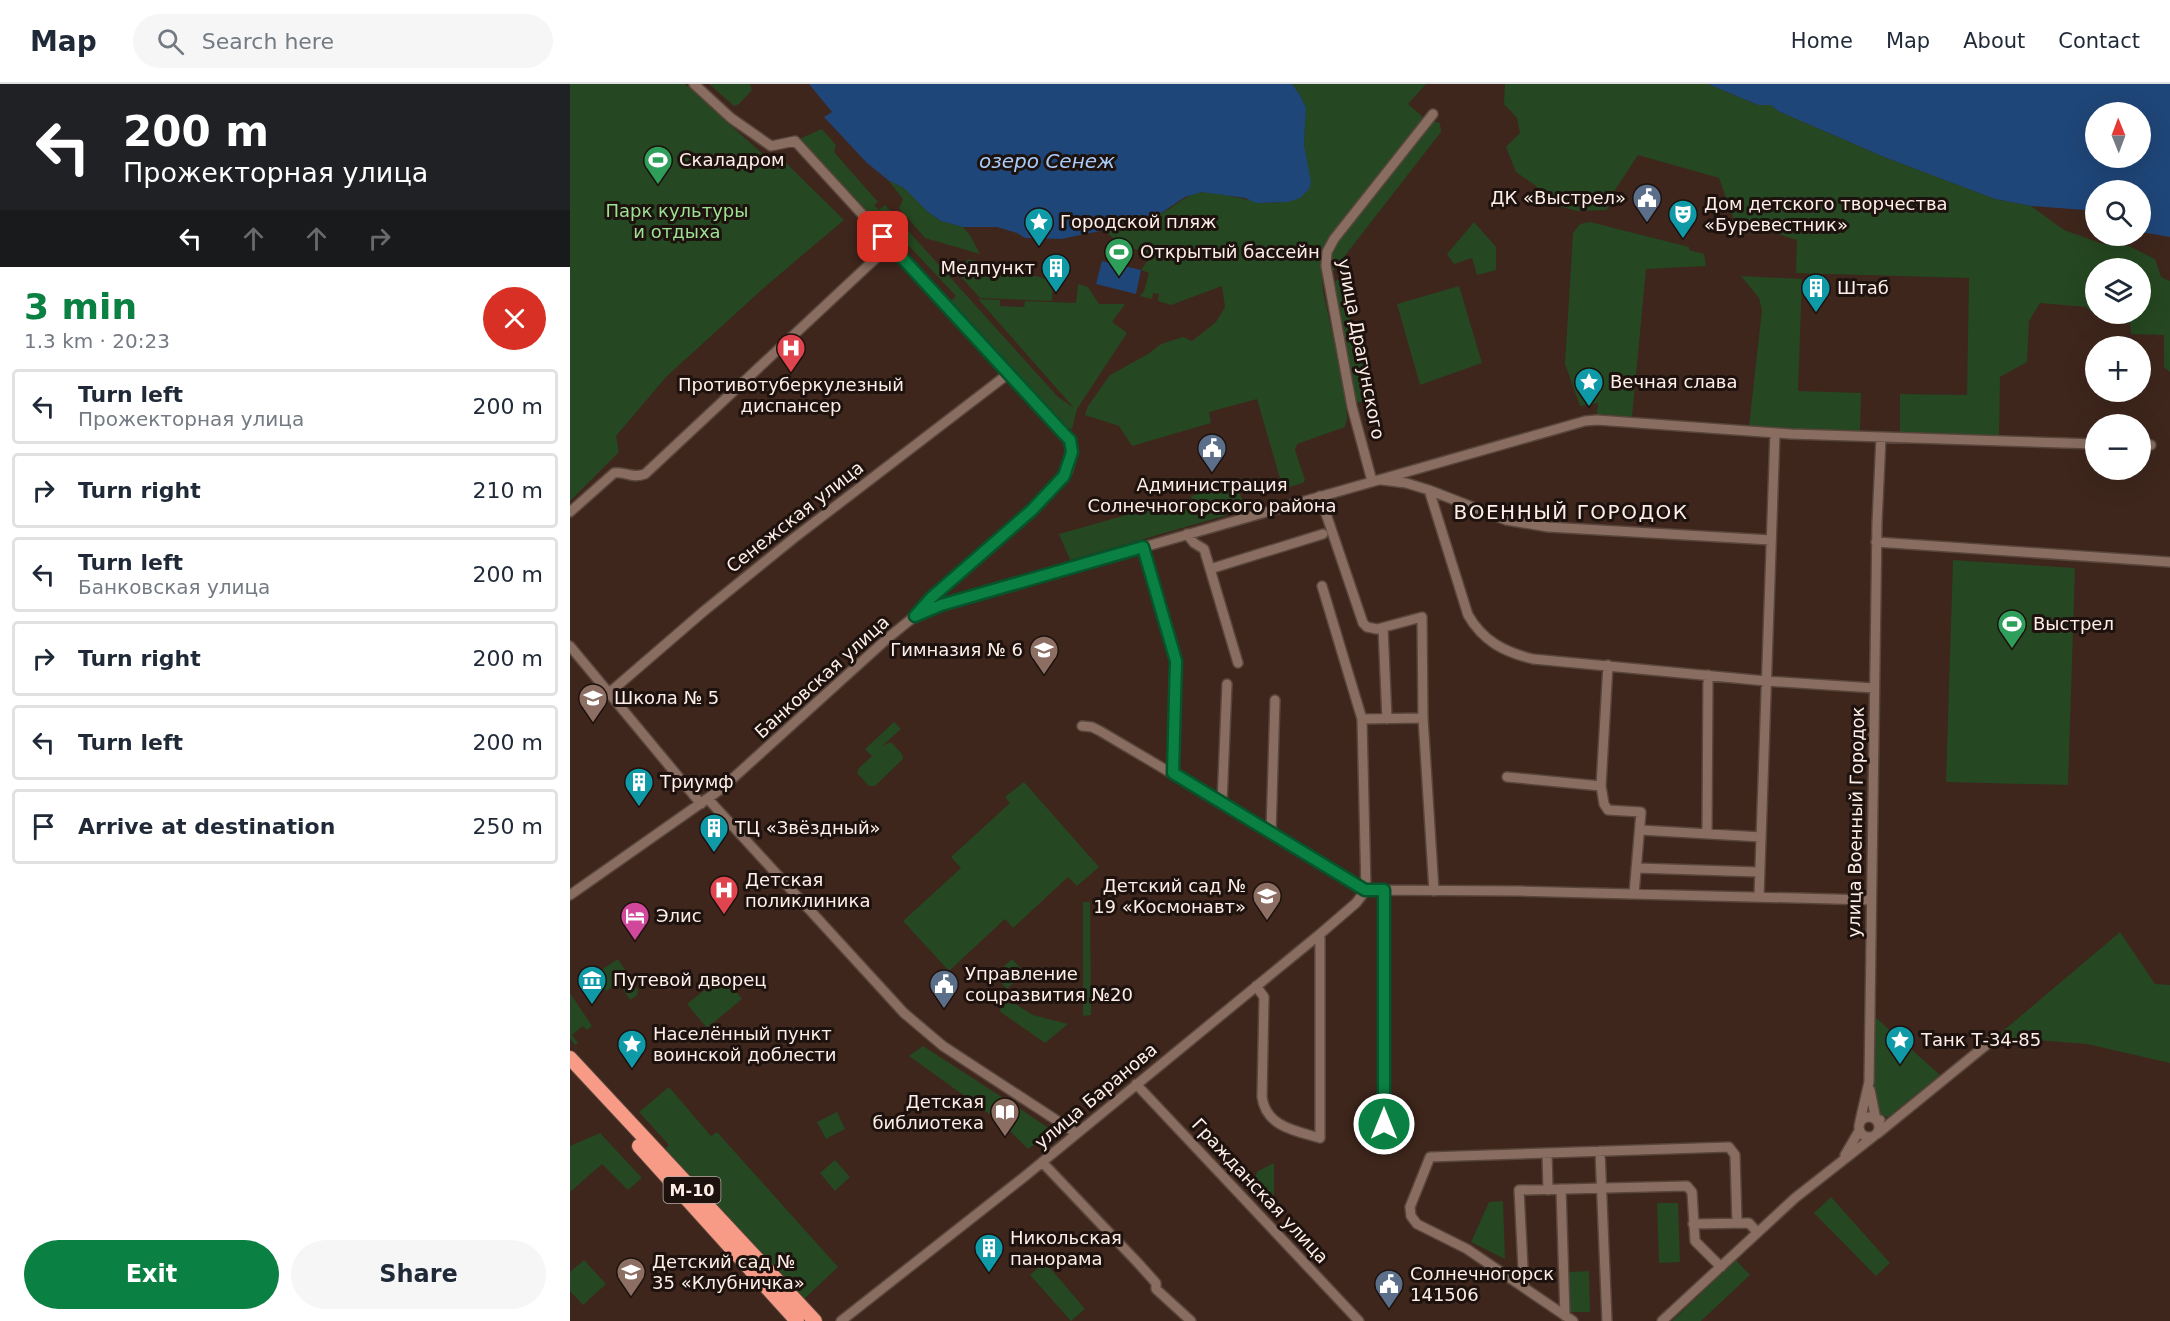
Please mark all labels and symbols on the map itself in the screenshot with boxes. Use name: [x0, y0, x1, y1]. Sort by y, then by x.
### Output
north arrow: [2085, 102, 2151, 168]
sports icon: Скаладром: [642, 144, 674, 186]
place label: Скаладром: [679, 149, 784, 170]
water label: озеро Сенеж: [979, 149, 1115, 173]
public building icon: ДК «Выстрел»: [1631, 182, 1663, 224]
place label: ДК «Выстрел»: [1490, 187, 1626, 208]
place label: Дом детского творчества «Буревестник»: [1704, 193, 1948, 235]
theatre icon: Дом детского творчества «Буревестник»: [1667, 198, 1699, 240]
park label: Парк культуры и отдыха: [606, 200, 749, 242]
place icon: Городской пляж: [1023, 206, 1055, 248]
pin: [857, 211, 908, 262]
place label: Городской пляж: [1060, 211, 1216, 232]
sports icon: Открытый бассейн: [1103, 236, 1135, 278]
place label: Открытый бассейн: [1140, 241, 1320, 262]
building icon: Медпункт: [1040, 252, 1072, 294]
place label: Медпункт: [940, 257, 1035, 278]
street label: улица Драгунского: [1334, 257, 1389, 441]
building icon: Штаб: [1800, 272, 1832, 314]
place label: Штаб: [1837, 277, 1889, 298]
hospital icon: Противотуберкулезный диспансер: [775, 332, 807, 374]
place icon: Вечная слава: [1573, 366, 1605, 408]
place label: Вечная слава: [1610, 371, 1737, 392]
place label: Противотуберкулезный диспансер: [678, 374, 904, 416]
public building icon: Администрация Солнечногорского района: [1196, 432, 1228, 474]
street label: Сенежская улица: [722, 457, 867, 577]
place label: Администрация Солнечногорского района: [1087, 474, 1337, 516]
district label: ВОЕННЫЙ ГОРОДОК: [1454, 500, 1688, 524]
sports icon: Выстрел: [1996, 608, 2028, 650]
street label: Банковская улица: [750, 611, 893, 742]
place label: Выстрел: [2033, 613, 2114, 634]
school or university icon: Гимназия № 6: [1028, 634, 1060, 676]
place label: Гимназия № 6: [890, 639, 1023, 660]
school or university icon: Школа № 5: [577, 682, 609, 724]
place label: Школа № 5: [614, 687, 719, 708]
street label: улица Военный Городок: [1843, 706, 1868, 938]
building icon: Триумф: [623, 766, 655, 808]
place label: Триумф: [659, 771, 734, 792]
building icon: ТЦ «Звёздный»: [698, 812, 730, 854]
place label: ТЦ «Звёздный»: [734, 817, 881, 838]
place label: Детская поликлиника: [745, 869, 870, 911]
hospital icon: Детская поликлиника: [708, 874, 740, 916]
place label: Детский сад № 19 «Космонавт»: [1093, 875, 1246, 917]
school or university icon: Детский сад № 19 «Космонавт»: [1251, 880, 1283, 922]
hotel icon: Элис: [619, 900, 651, 942]
place label: Элис: [656, 905, 702, 926]
place label: Управление соцразвития №20: [965, 963, 1133, 1005]
museum icon: Путевой дворец: [576, 964, 608, 1006]
public building icon: Управление соцразвития №20: [928, 968, 960, 1010]
place label: Путевой дворец: [613, 969, 767, 990]
place label: Населённый пункт воинской доблести: [653, 1023, 837, 1065]
place icon: Танк Т-34-85: [1884, 1024, 1916, 1066]
place icon: Населённый пункт воинской доблести: [616, 1028, 648, 1070]
place label: Танк Т-34-85: [1920, 1029, 2041, 1050]
street label: улица Баранова: [1030, 1038, 1161, 1153]
place label: Детская библиотека: [872, 1091, 984, 1133]
position arrow: [1352, 1092, 1416, 1156]
library icon: Детская библиотека: [989, 1096, 1021, 1138]
street label: Гражданская улица: [1188, 1114, 1333, 1267]
road number: М-10: [664, 1177, 720, 1203]
place label: Никольская панорама: [1010, 1227, 1122, 1269]
building icon: Никольская панорама: [973, 1232, 1005, 1274]
place label: Детский сад № 35 «Клубничка»: [652, 1251, 805, 1293]
school or university icon: Детский сад № 35 «Клубничка»: [615, 1256, 647, 1298]
place label: Солнечногорск 141506: [1410, 1263, 1554, 1305]
public building icon: Солнечногорск 141506: [1373, 1268, 1405, 1310]

